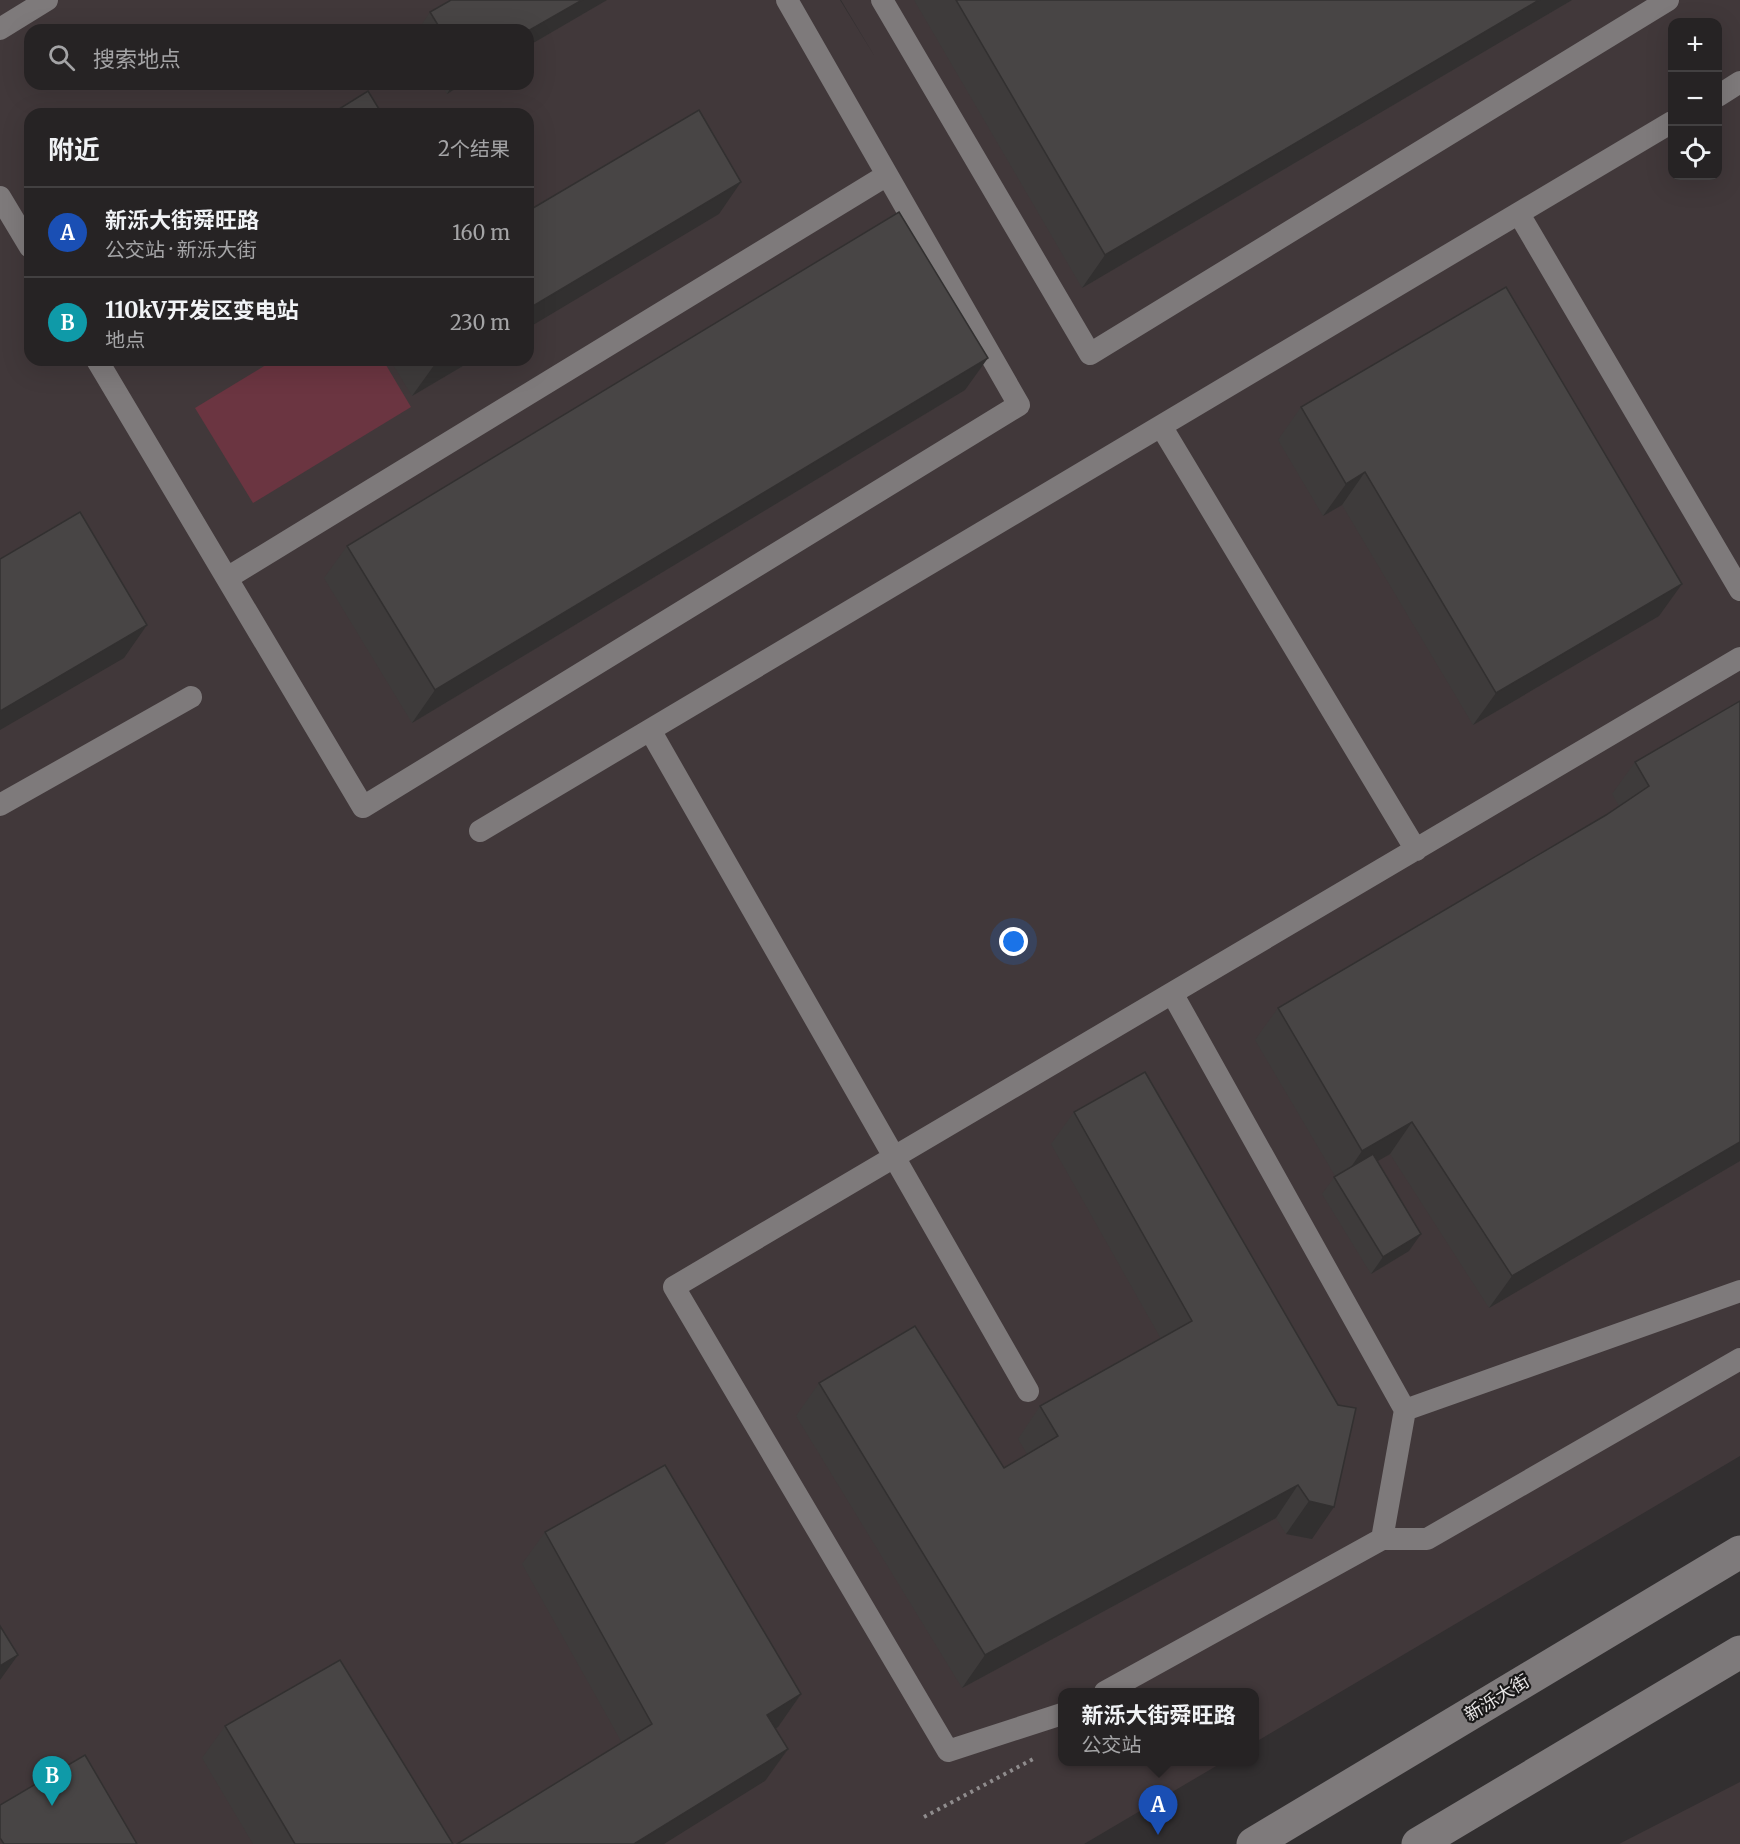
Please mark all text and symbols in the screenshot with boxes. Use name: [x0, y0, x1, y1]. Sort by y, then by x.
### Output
map controls: [1668, 18, 1722, 180]
button: +: [1668, 18, 1722, 72]
search box: [24, 24, 534, 90]
icon: search: [45, 41, 78, 74]
text: 搜索地点: [93, 45, 181, 73]
button: −: [1668, 72, 1722, 126]
button: locate: [1668, 126, 1722, 180]
text: 附近: [48, 133, 100, 166]
text: 2个结果: [438, 136, 510, 161]
text: 新泺大街舜旺路: [105, 206, 259, 234]
text: A: [60, 220, 75, 245]
text: 160 m: [452, 220, 510, 245]
text: 公交站 · 新泺大街: [105, 237, 257, 262]
text: 110kV开发区变电站: [105, 296, 299, 324]
text: B: [61, 310, 74, 335]
text: 230 m: [450, 310, 510, 335]
text: 地点: [105, 327, 145, 352]
your location: [999, 927, 1028, 956]
street label: 新泺大街: [1460, 1669, 1534, 1726]
popup: [1058, 1688, 1259, 1766]
text: 新泺大街舜旺路: [1081, 1701, 1236, 1729]
text: 公交站: [1081, 1732, 1141, 1757]
pin: B: [32, 1756, 72, 1806]
pin: A: [1138, 1786, 1178, 1835]

